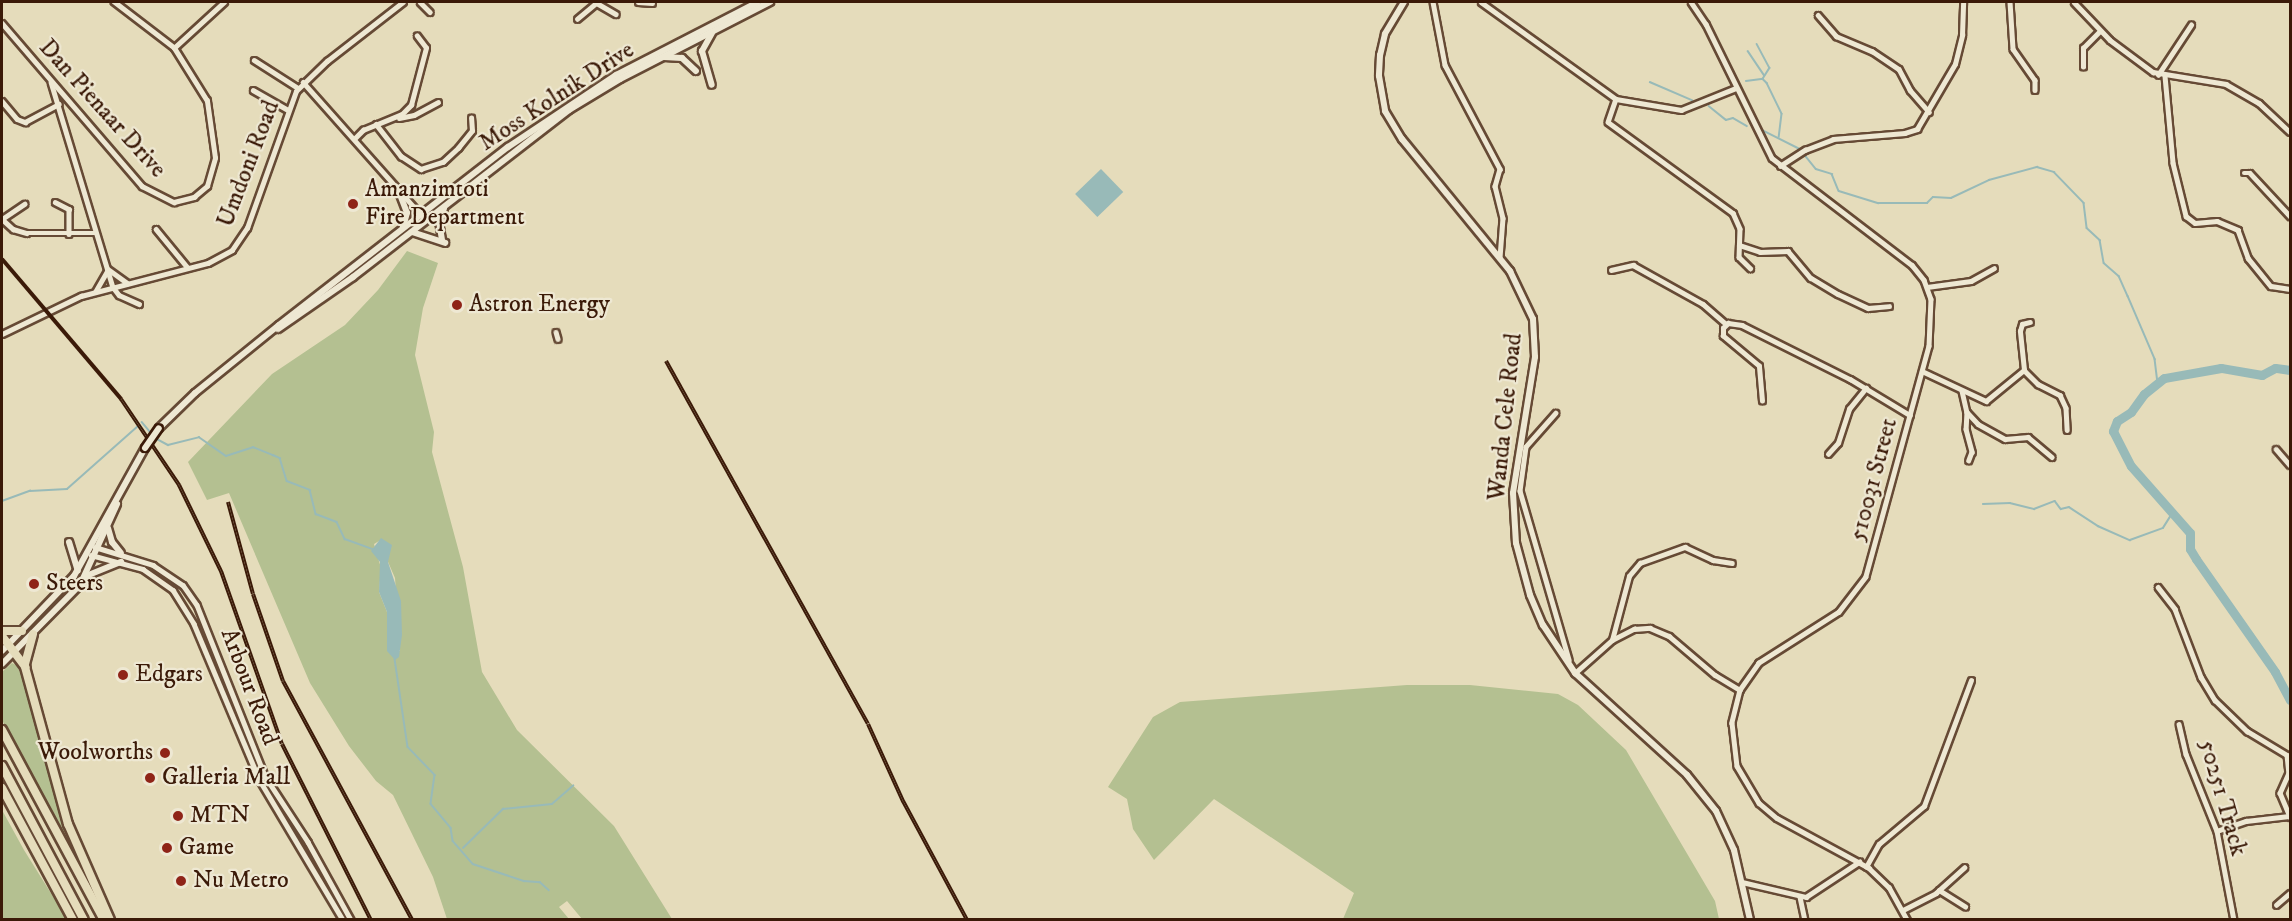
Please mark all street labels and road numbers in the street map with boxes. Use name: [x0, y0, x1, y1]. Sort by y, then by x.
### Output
street label: Dan Pienaar Drive: [32, 34, 172, 184]
street label: Moss Kolnik Drive: [474, 36, 640, 158]
street label: Umdoni Road: [212, 97, 286, 231]
street label: Wanda Cele Road: [1483, 332, 1529, 502]
street label: 510031 Street: [1844, 415, 1904, 545]
street label: Arbour Road: [214, 625, 284, 749]
street label: 50251 Track: [2192, 737, 2252, 859]

